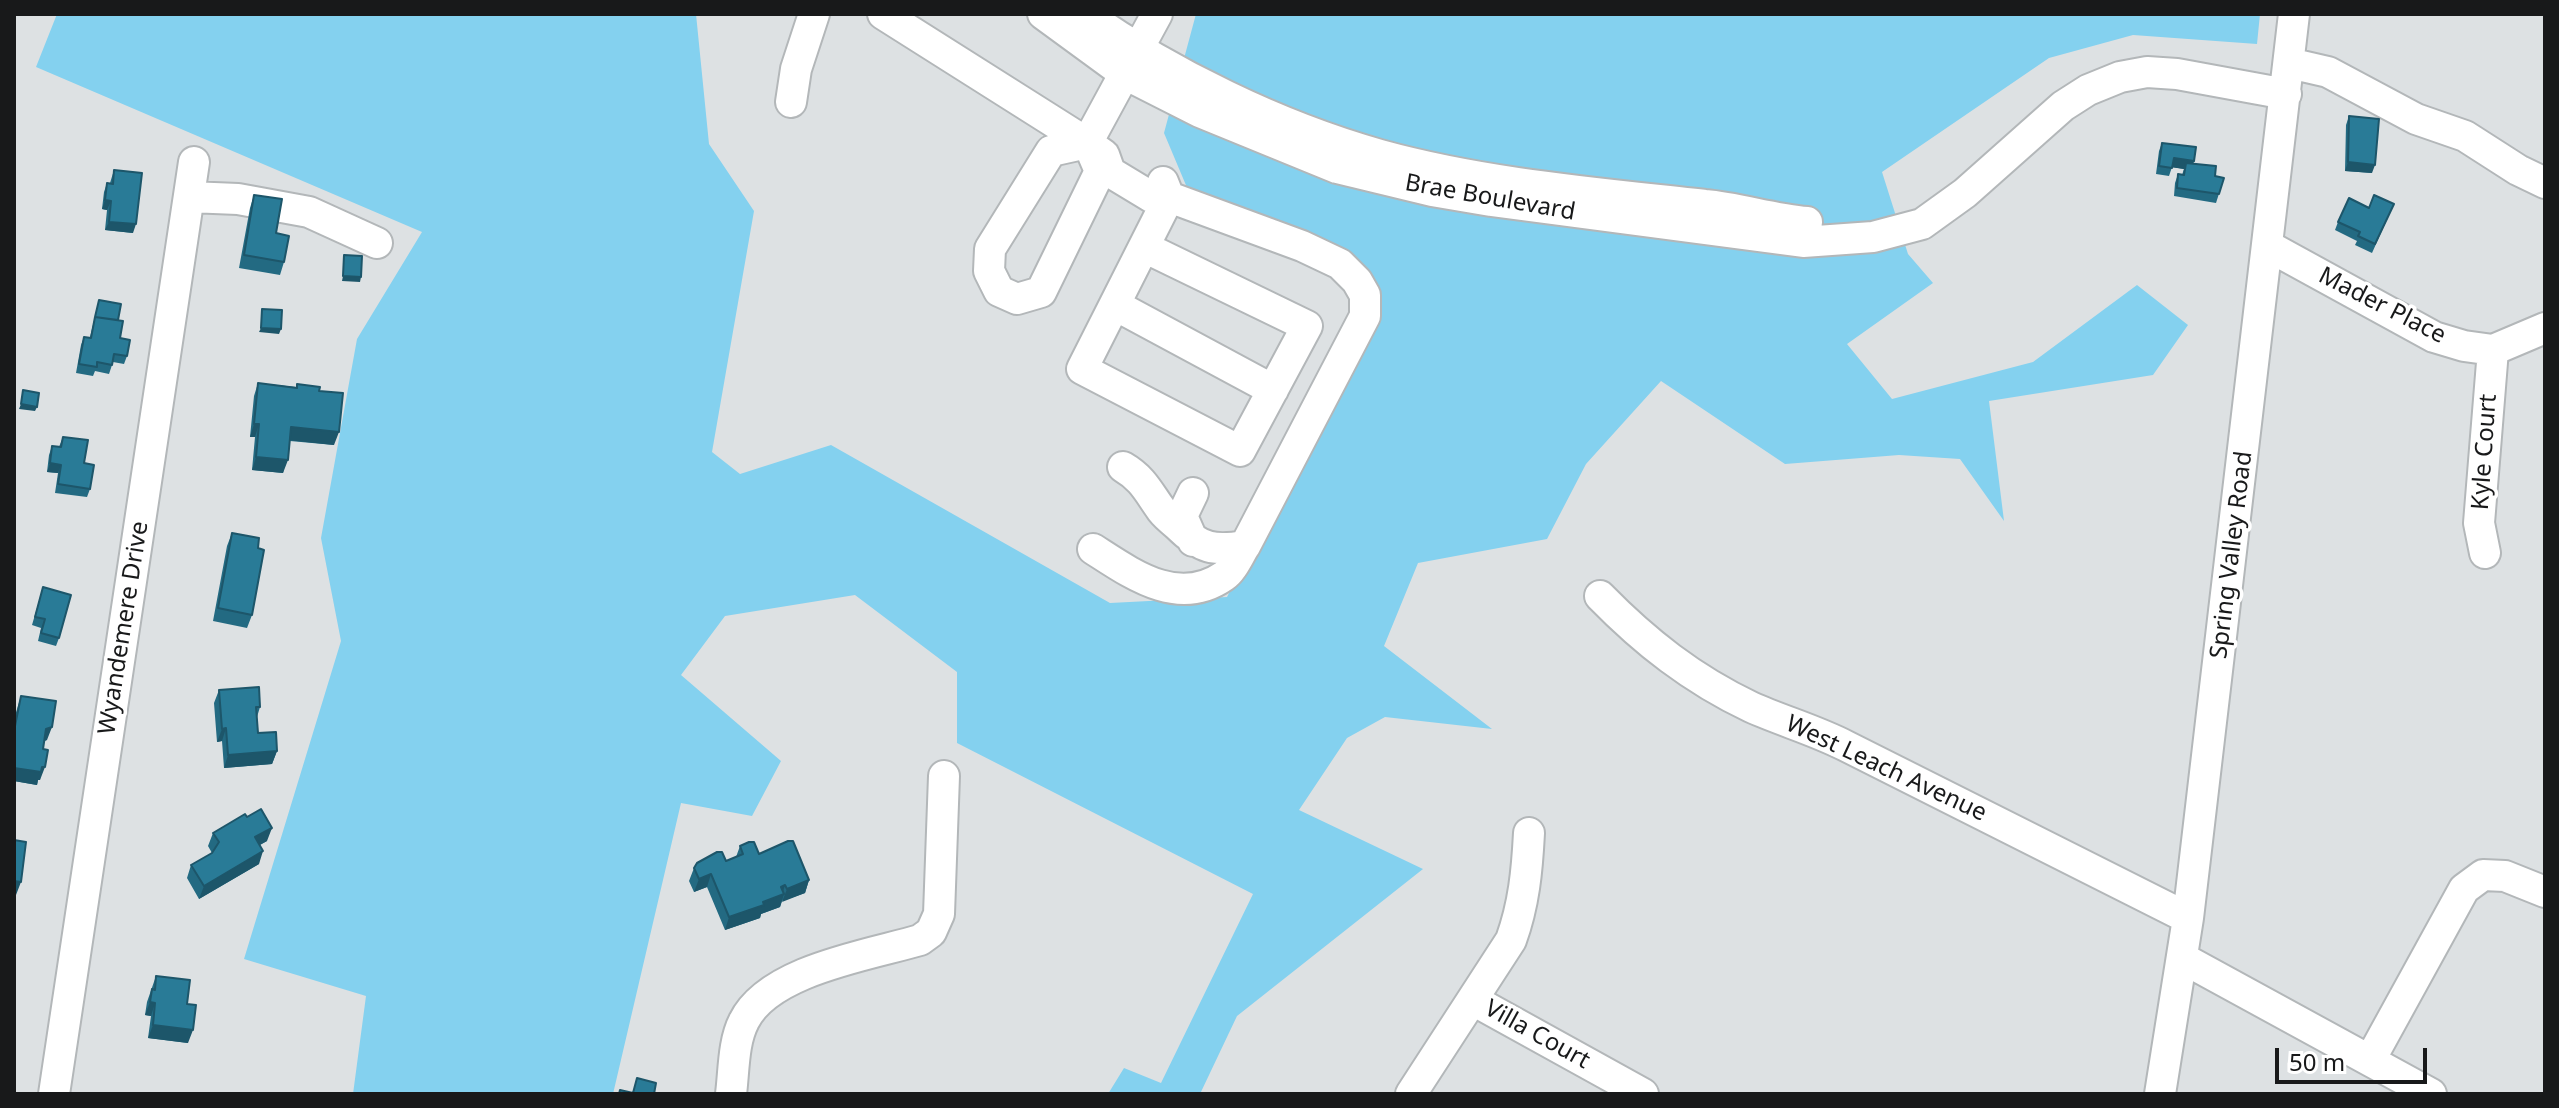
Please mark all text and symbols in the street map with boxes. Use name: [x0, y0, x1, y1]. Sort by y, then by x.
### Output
street label: Brae Boulevard: [1403, 169, 1577, 227]
street label: Mader Place: [2314, 262, 2450, 350]
street label: Kyle Court: [2467, 393, 2503, 511]
street label: Spring Valley Road: [2205, 450, 2259, 660]
street label: Wyandemere Drive: [93, 519, 155, 737]
street label: West Leach Avenue: [1781, 710, 1991, 828]
street label: Villa Court: [1479, 994, 1595, 1076]
scale bar: [2279, 1032, 2431, 1082]
text: 50 m: [2289, 1045, 2345, 1078]

